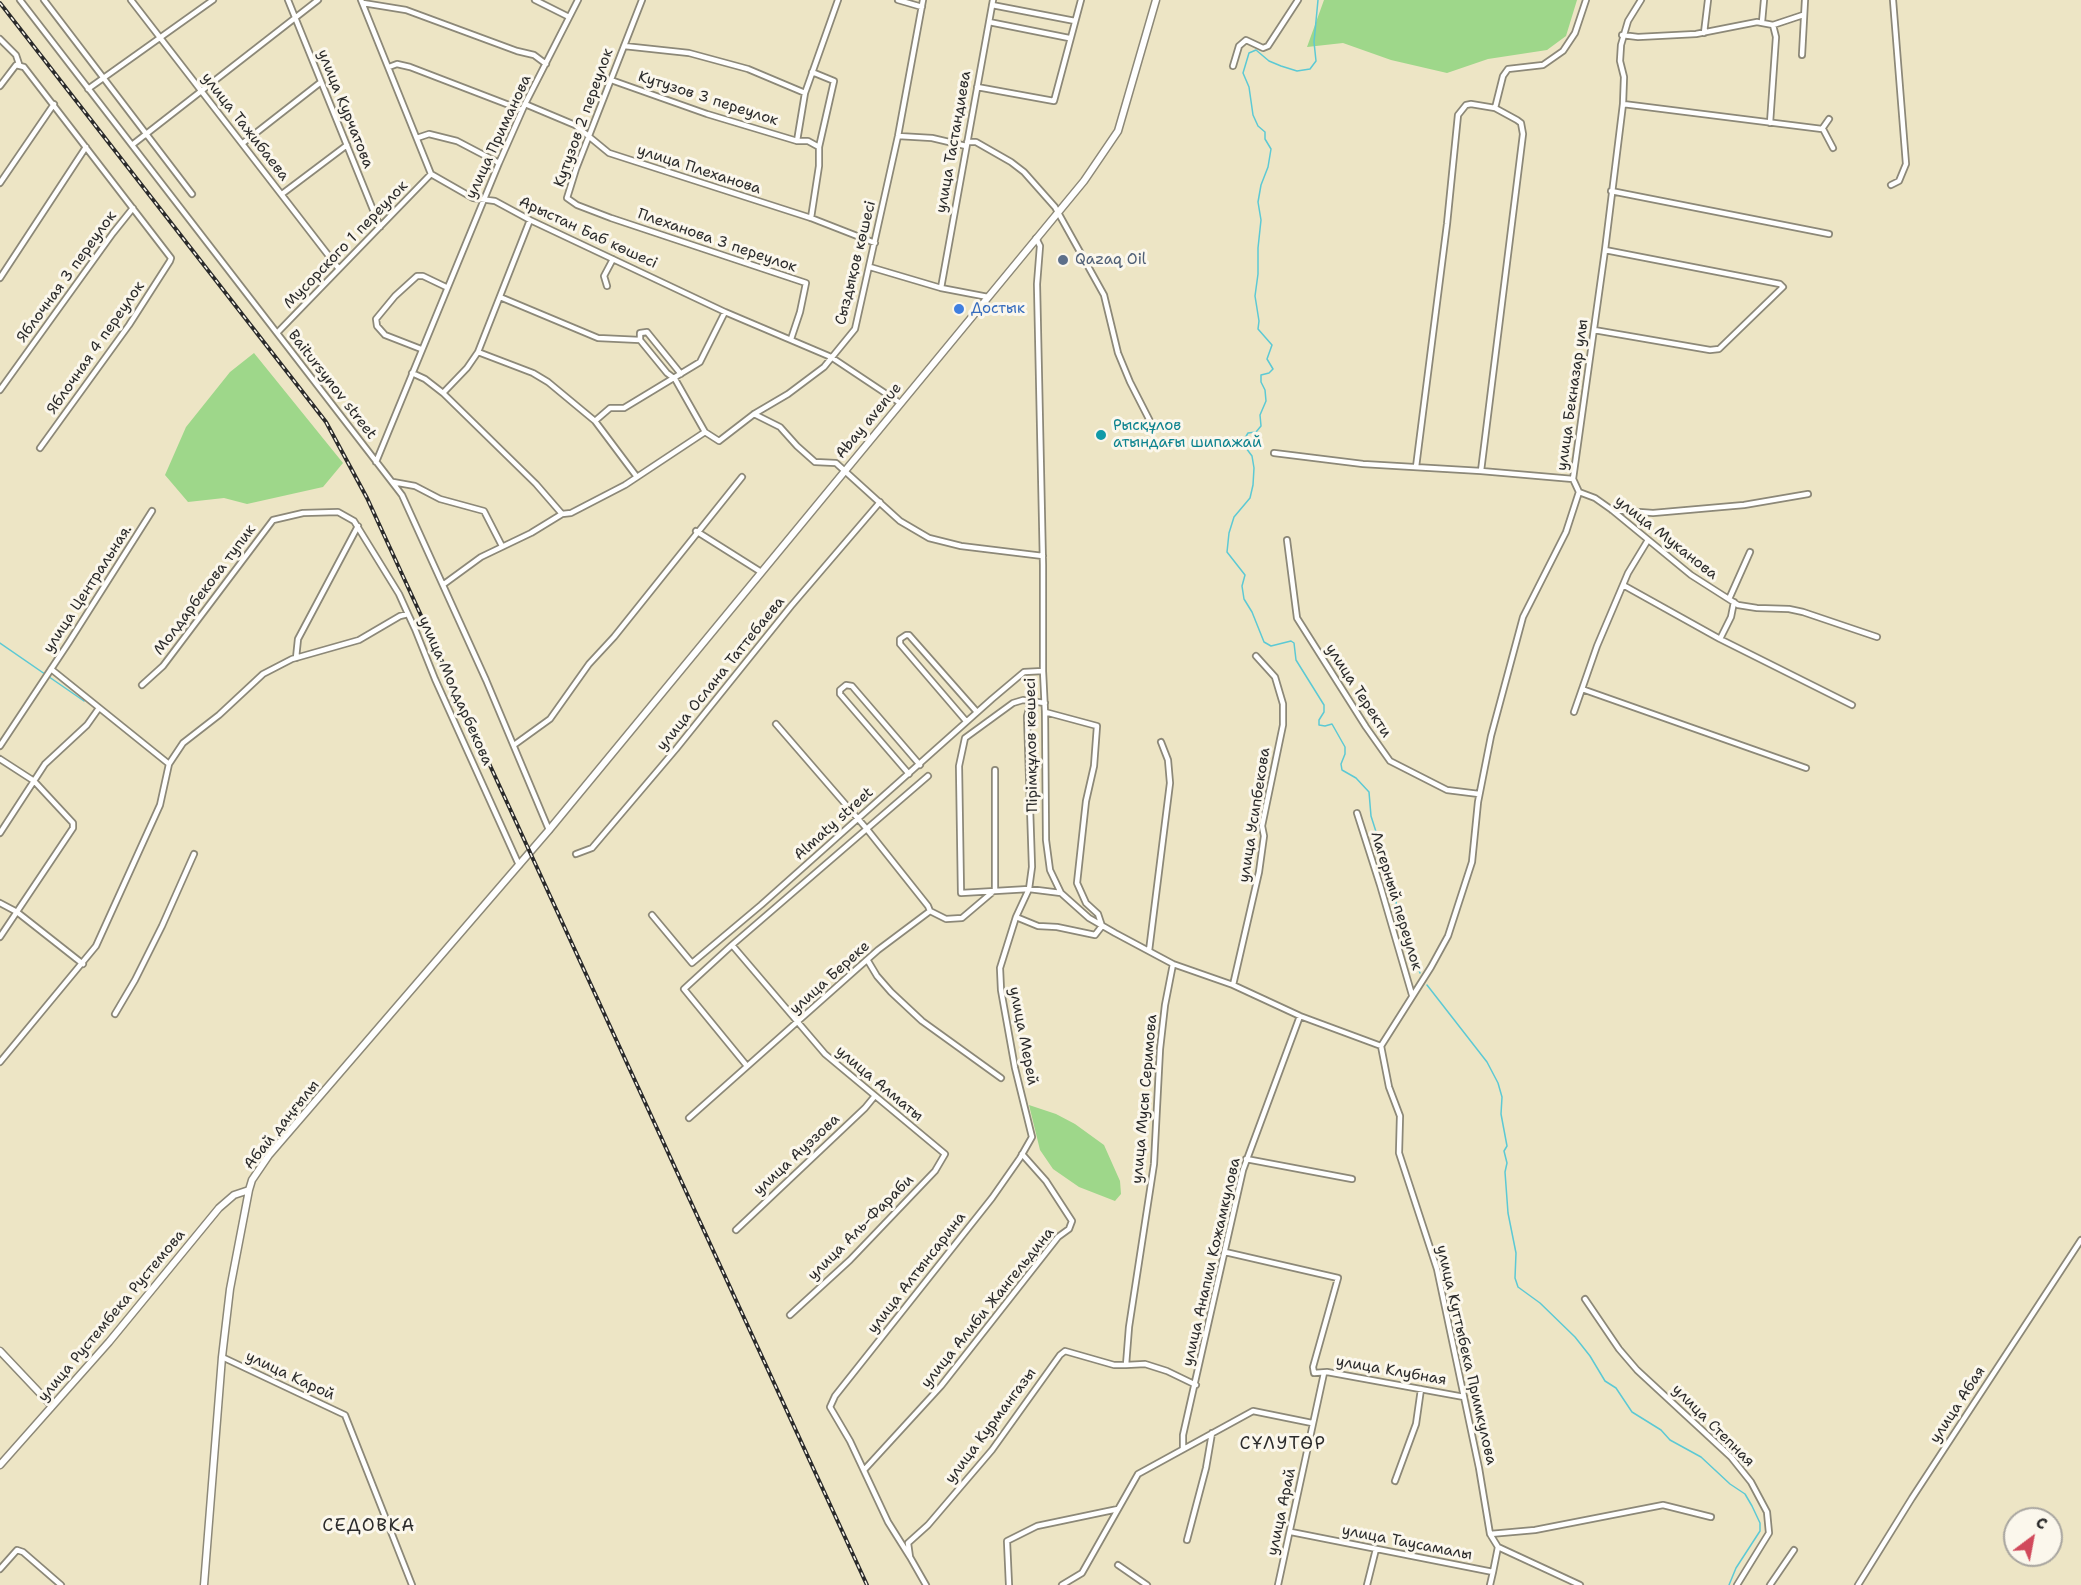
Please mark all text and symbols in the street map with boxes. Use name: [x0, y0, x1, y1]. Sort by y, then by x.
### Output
street label: Кутузов 2 переулок: [551, 46, 617, 190]
street label: улица Курчатова: [313, 47, 377, 171]
street label: Кутузов 3 переулок: [636, 68, 780, 130]
street label: улица Тажибаева: [197, 69, 293, 185]
street label: улица Тастандиева: [933, 70, 975, 214]
street label: улица Приманова: [462, 72, 536, 202]
street label: улица Плеханова: [635, 141, 763, 199]
street label: Мусорского 1 переулок: [280, 177, 412, 313]
street label: Арыстан Баб көшесі: [516, 193, 660, 273]
street label: Сыздықов көшесі: [832, 199, 880, 327]
street label: Плеханова 3 переулок: [635, 205, 799, 277]
street label: Яблочная 3 переулок: [13, 208, 121, 346]
place label: Qazaq Oil: [1075, 251, 1146, 269]
marker: Qazaq Oil: [1056, 253, 1070, 267]
street label: Яблочная 4 переулок: [43, 278, 149, 418]
place label: Достык: [971, 300, 1025, 318]
marker: Достык: [952, 302, 966, 316]
street label: улица Бекназар улы: [1553, 318, 1593, 472]
street label: Baitursynov street: [284, 327, 380, 443]
street label: Abay avenue: [832, 379, 906, 463]
place label: Рысқұлов атындағы шипажай: [1113, 417, 1262, 452]
marker: Рысқұлов атындағы шипажай: [1094, 428, 1108, 442]
street label: улица Муканова: [1611, 492, 1721, 584]
street label: Молдарбекова тупик: [150, 521, 260, 659]
street label: улица Центральная.: [40, 522, 136, 656]
street label: улица Ослана Таттебаева: [653, 593, 789, 755]
street label: улица Молдарбекова: [414, 614, 496, 768]
street label: улица Теректи: [1321, 641, 1395, 741]
street label: Пірімқұлов көшесі: [1022, 677, 1042, 813]
street label: улица Усипбекова: [1235, 746, 1275, 884]
street label: Almaty street: [791, 784, 877, 864]
street label: Лагерный переулок: [1366, 829, 1426, 973]
street label: улица Береке: [786, 937, 874, 1019]
street label: улица Мерей: [1005, 985, 1041, 1087]
street label: улица Мусы Серимова: [1129, 1013, 1161, 1185]
street label: улица Алматы: [832, 1042, 926, 1126]
street label: Абай даңғылы: [241, 1077, 323, 1173]
street label: улица Ауэзова: [750, 1110, 844, 1200]
street label: улица Анапии Кожамкулова: [1179, 1156, 1245, 1368]
street label: улица Аль-Фараби: [804, 1171, 918, 1285]
street label: улица Алтынсарина: [864, 1209, 970, 1337]
street label: улица Алиби Жангельдина: [918, 1224, 1058, 1392]
street label: улица Рустембека Рустемова: [35, 1226, 189, 1406]
street label: улица Куттыбека Примкулова: [1432, 1243, 1500, 1467]
street label: улица Карой: [243, 1348, 337, 1404]
street label: улица Клубная: [1334, 1352, 1448, 1390]
street label: улица Абая: [1927, 1363, 1989, 1447]
street label: улица Курмангазы: [942, 1365, 1040, 1487]
street label: улица Степная: [1668, 1381, 1758, 1471]
district label: СҰЛУТӨР: [1239, 1433, 1327, 1455]
street label: улица Арай: [1264, 1467, 1300, 1557]
north arrow: [2003, 1507, 2063, 1567]
text: С: [2032, 1511, 2051, 1535]
district label: СЕДОВКА: [322, 1515, 416, 1537]
street label: улица Таусамалы: [1340, 1522, 1474, 1564]

